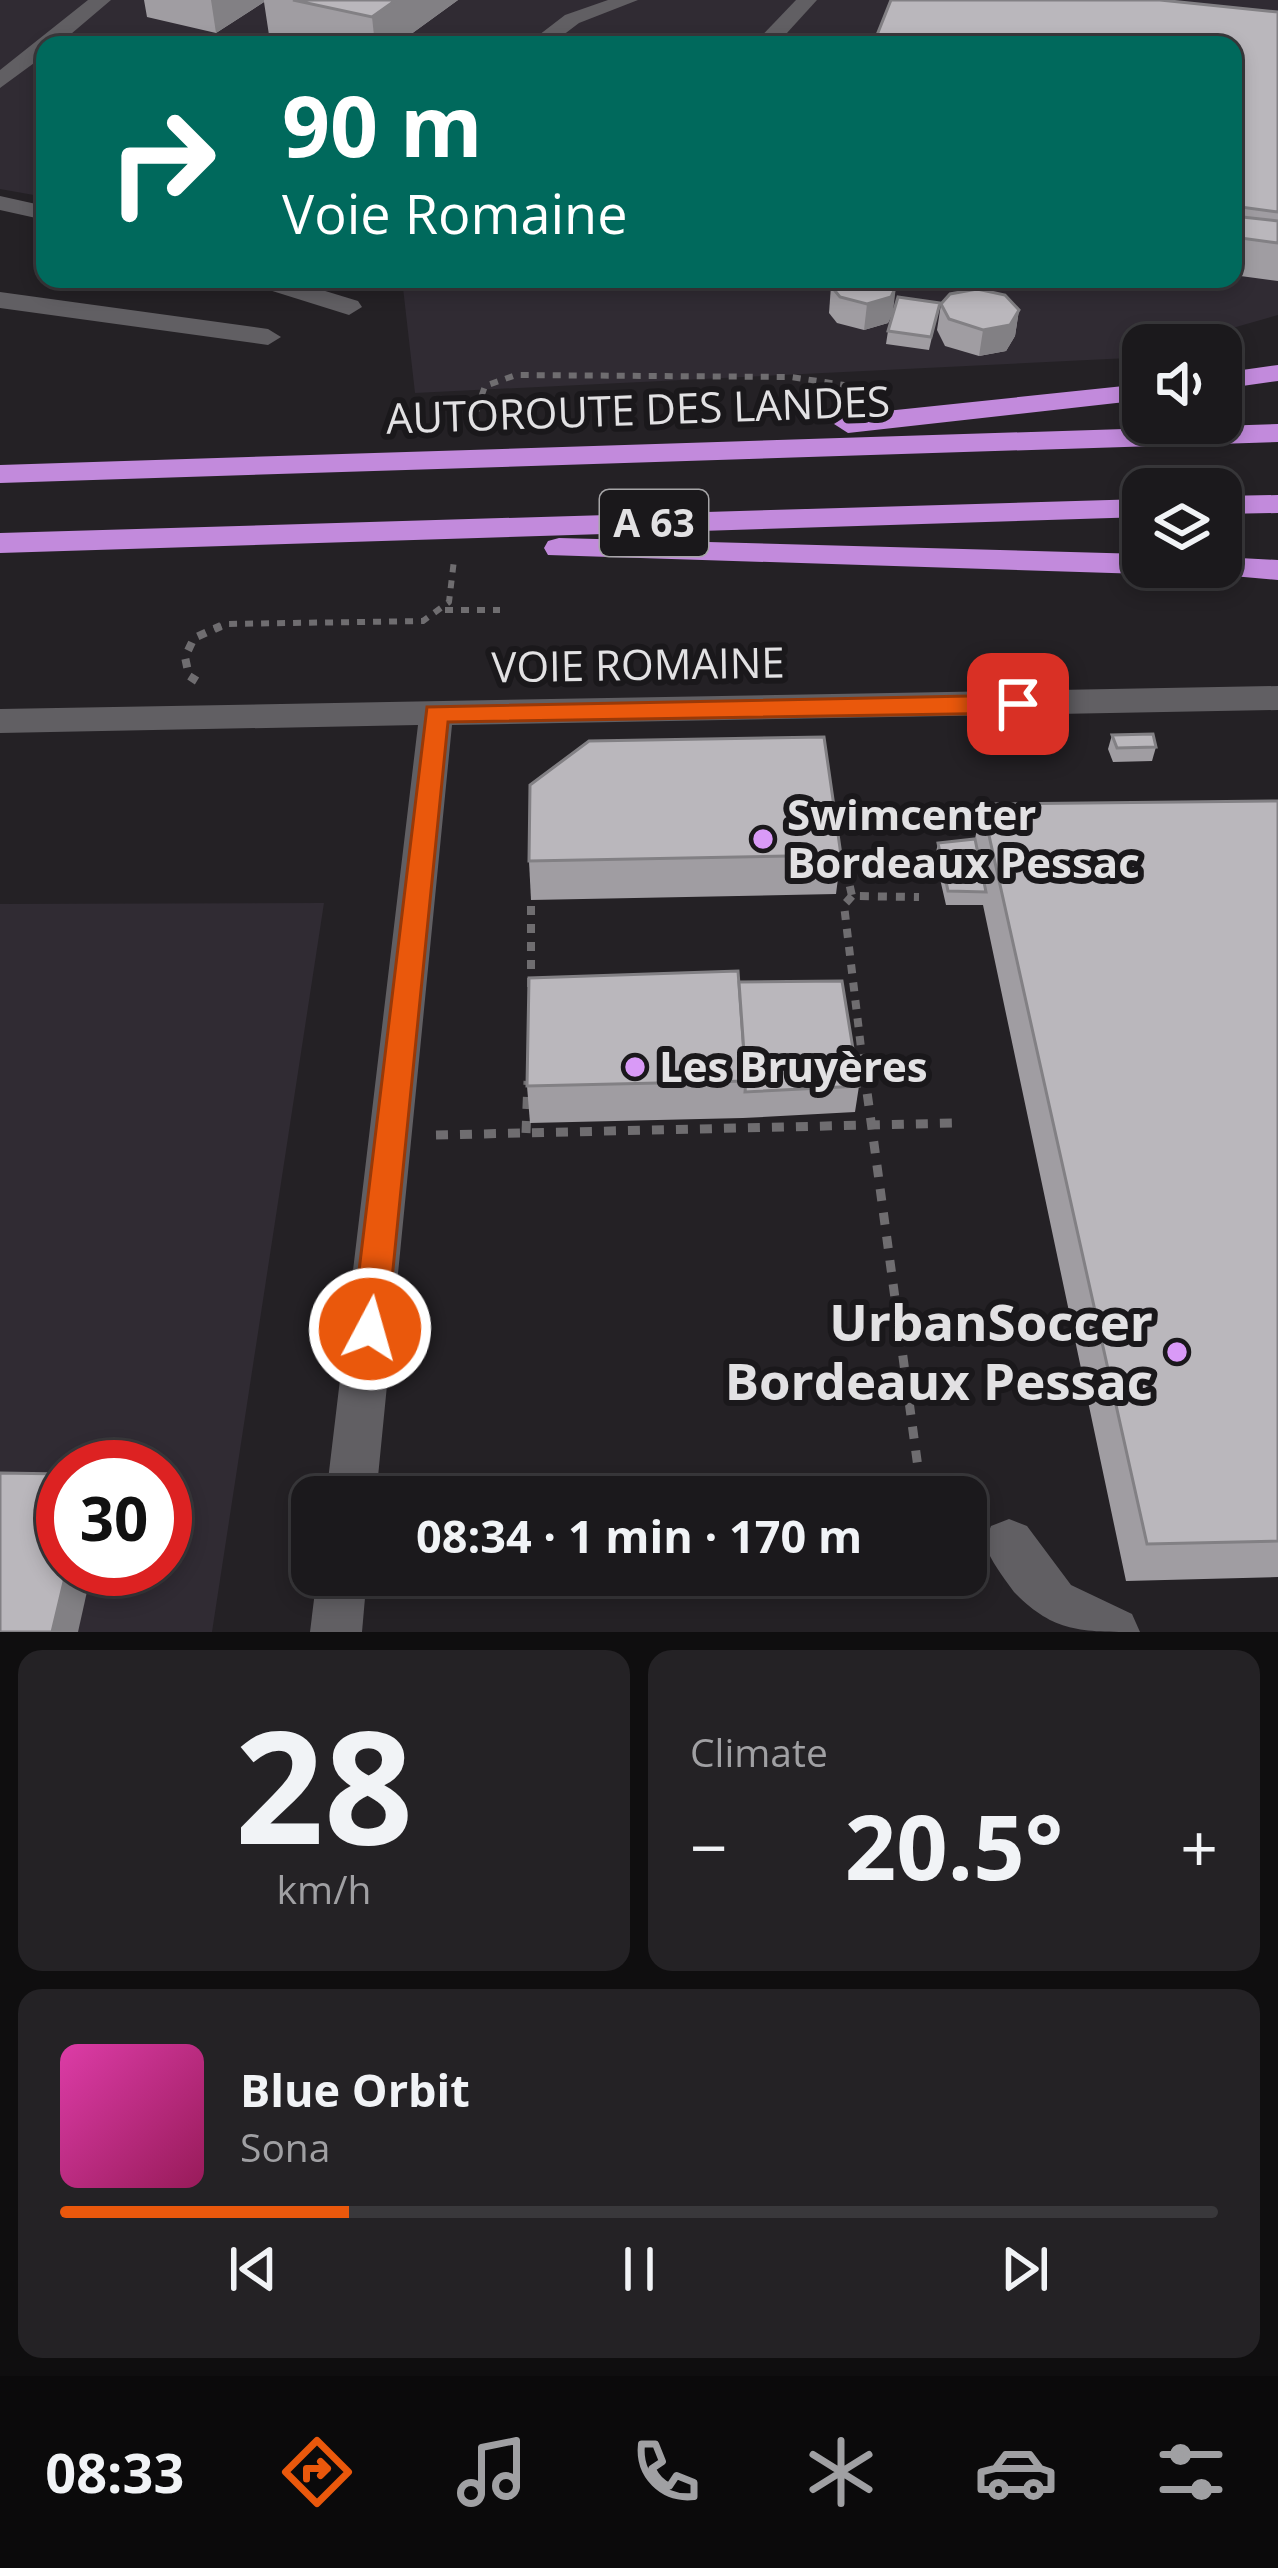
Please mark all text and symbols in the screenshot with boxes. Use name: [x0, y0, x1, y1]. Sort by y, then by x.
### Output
text: 90 m: [282, 67, 482, 182]
icon: right: [84, 84, 240, 240]
text: Voie Romaine: [282, 176, 628, 250]
map controls: [1122, 324, 1242, 588]
button: sound: [1122, 324, 1242, 444]
street label: AUTOROUTE DES LANDES: [385, 371, 891, 446]
button: layers: [1122, 468, 1242, 588]
road number: A 63: [600, 490, 708, 556]
street label: VOIE ROMAINE: [491, 632, 785, 695]
pin: [967, 653, 1069, 755]
icon: arrive: [985, 671, 1051, 737]
place label: Swimcenter Bordeaux Pessac: [787, 785, 1140, 890]
marker: Swimcenter Bordeaux Pessac: [750, 826, 776, 852]
place label: Les Bruyères: [659, 1037, 928, 1094]
marker: Les Bruyères: [622, 1054, 648, 1080]
position arrow: [307, 1266, 433, 1392]
place label: UrbanSoccer Bordeaux Pessac: [725, 1286, 1153, 1415]
marker: UrbanSoccer Bordeaux Pessac: [1164, 1339, 1190, 1365]
speed limit sign: 30: [36, 1440, 192, 1596]
text: 08:34 · 1 min · 170 m: [416, 1505, 862, 1566]
text: 28: [235, 1677, 413, 1890]
text: Climate: [690, 1725, 828, 1778]
text: 20.5°: [845, 1784, 1063, 1906]
text: −: [690, 1801, 728, 1891]
text: +: [1180, 1801, 1218, 1891]
text: km/h: [277, 1862, 371, 1915]
text: Blue Orbit: [240, 2059, 470, 2120]
text: Sona: [240, 2120, 330, 2173]
icon: previous: [220, 2236, 286, 2302]
icon: pause: [606, 2236, 672, 2302]
icon: next: [992, 2236, 1058, 2302]
icon: directions: [275, 2430, 359, 2514]
icon: music: [450, 2430, 534, 2514]
icon: phone: [624, 2430, 708, 2514]
icon: climate: [799, 2430, 883, 2514]
icon: car: [974, 2430, 1058, 2514]
icon: filters: [1149, 2430, 1233, 2514]
text: 08:33: [45, 2435, 184, 2509]

